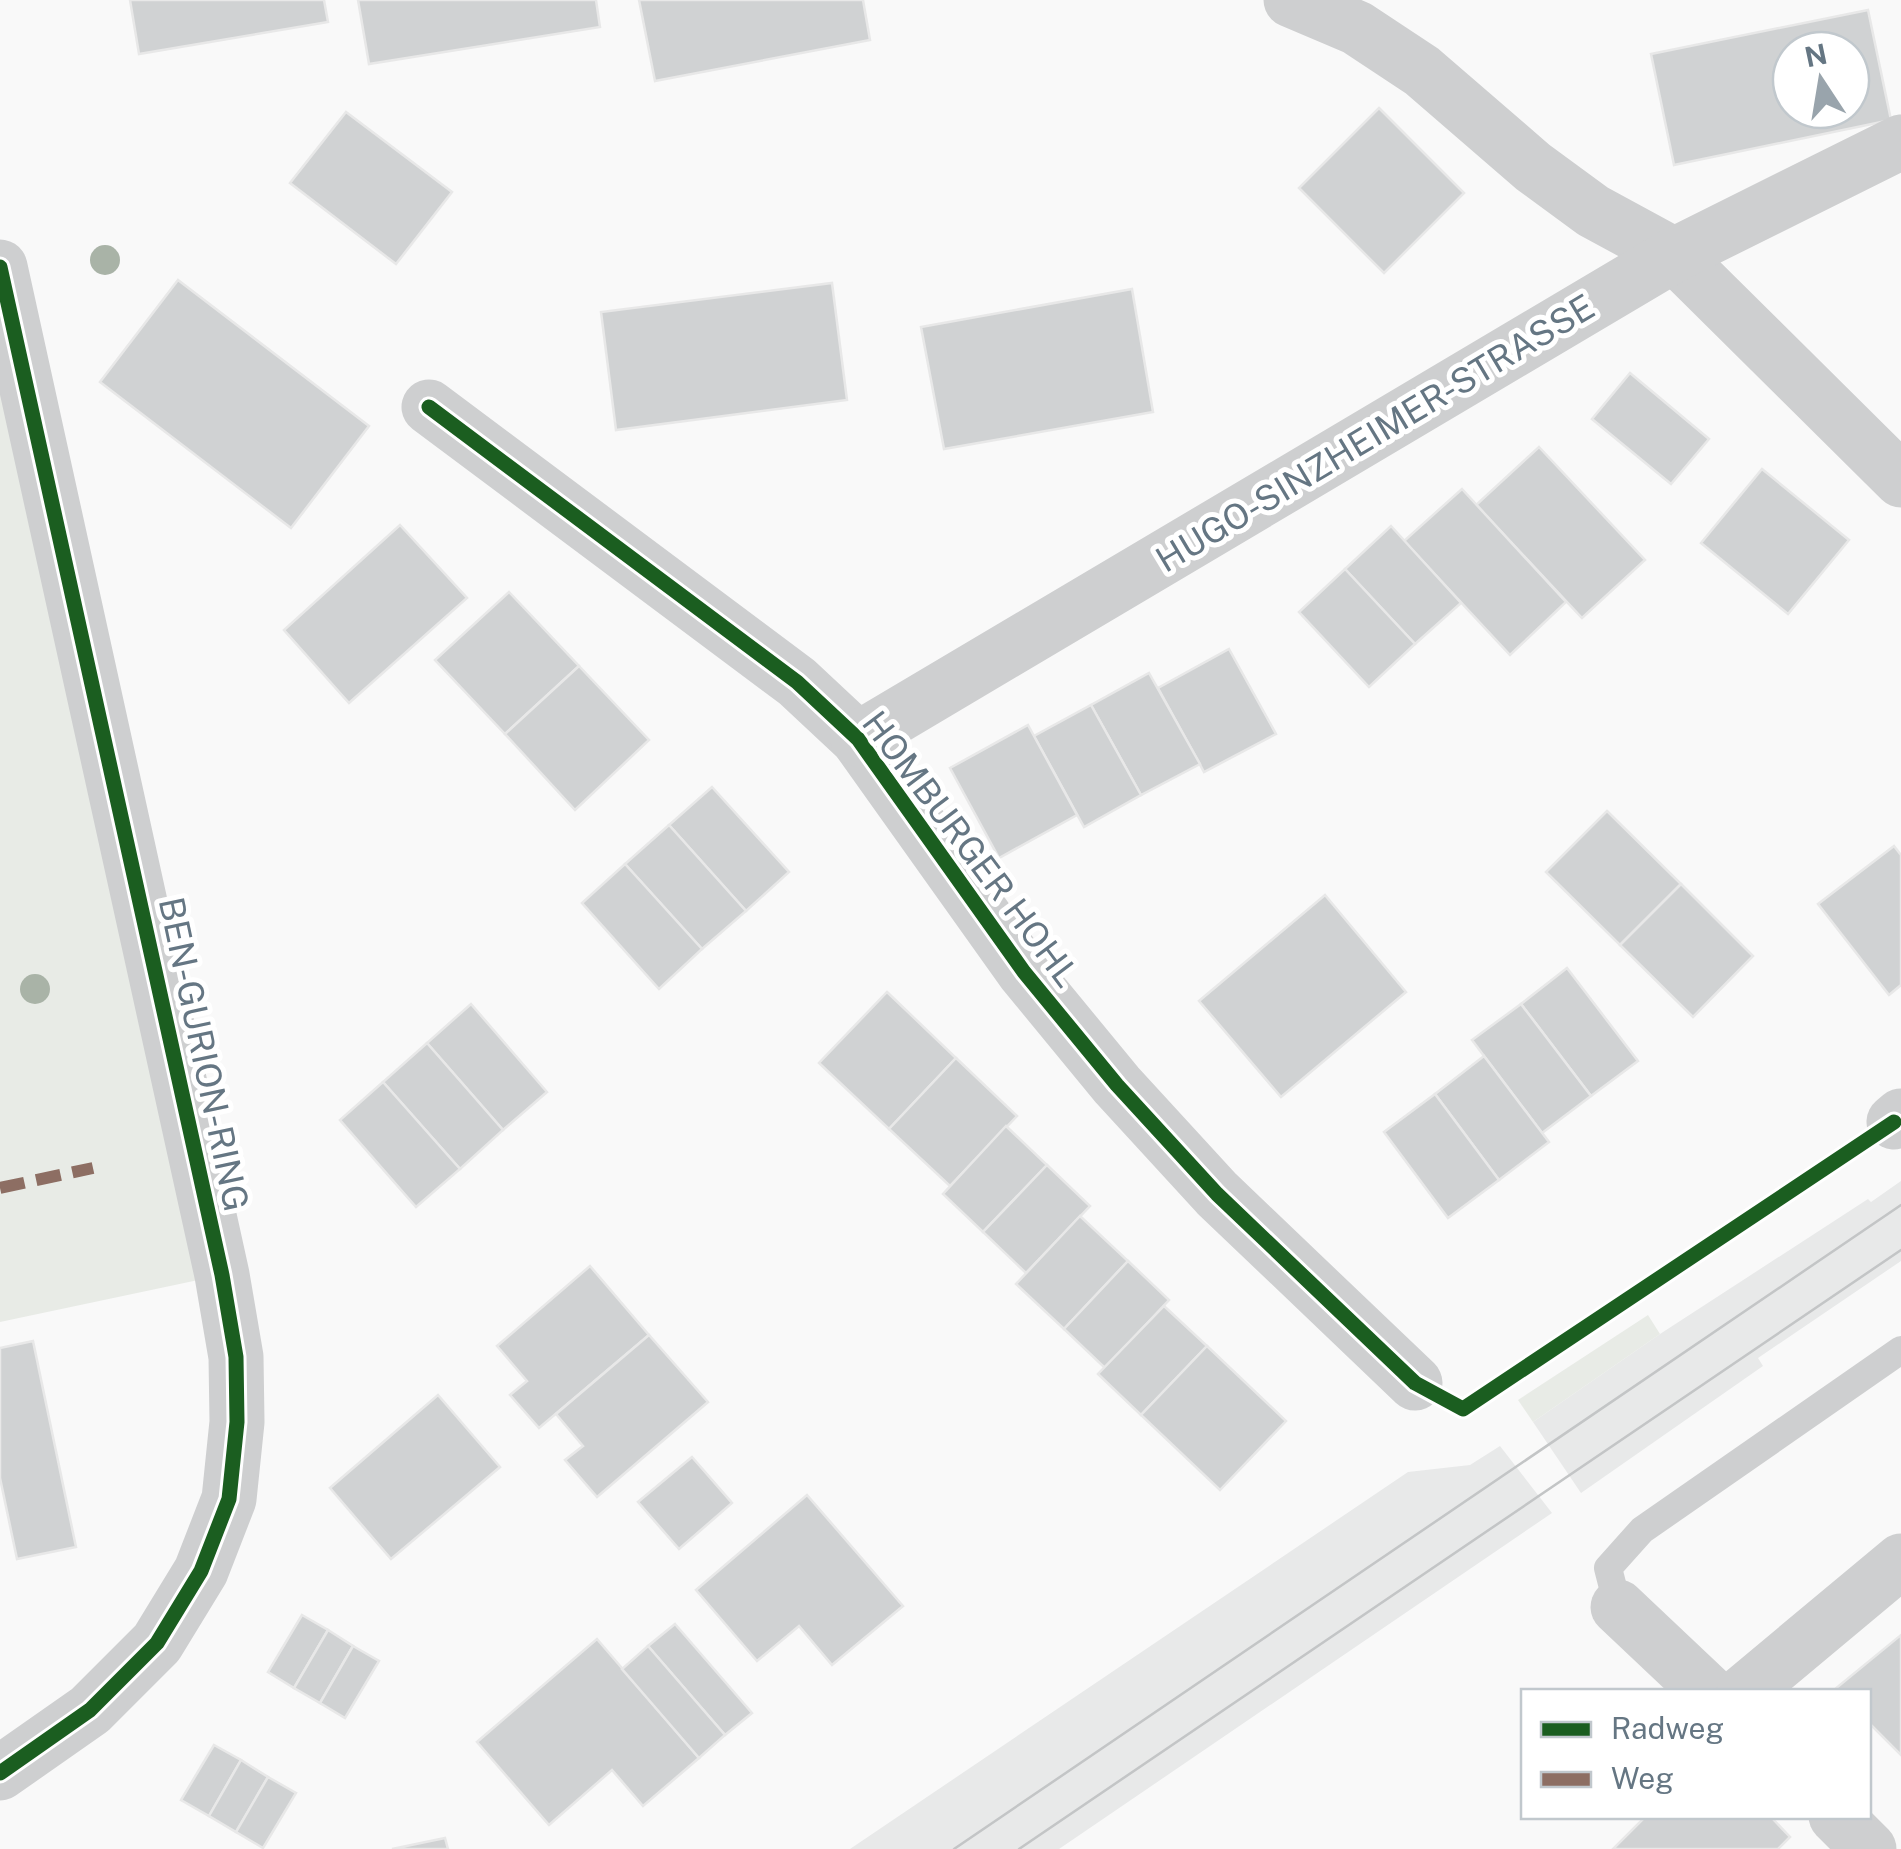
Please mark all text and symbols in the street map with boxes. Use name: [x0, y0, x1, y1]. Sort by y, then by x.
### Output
north arrow: [1771, 30, 1871, 130]
text: N: [1802, 37, 1830, 73]
street label: HUGO-SINZHEIMER-STRASSE: [1149, 286, 1601, 580]
street label: HOMBURGER HOHL: [854, 703, 1088, 995]
street label: BEN-GURION-RING: [151, 893, 257, 1215]
legend: [1521, 1689, 1871, 1819]
text: Radweg: [1611, 1710, 1724, 1746]
text: Weg: [1611, 1760, 1674, 1796]

